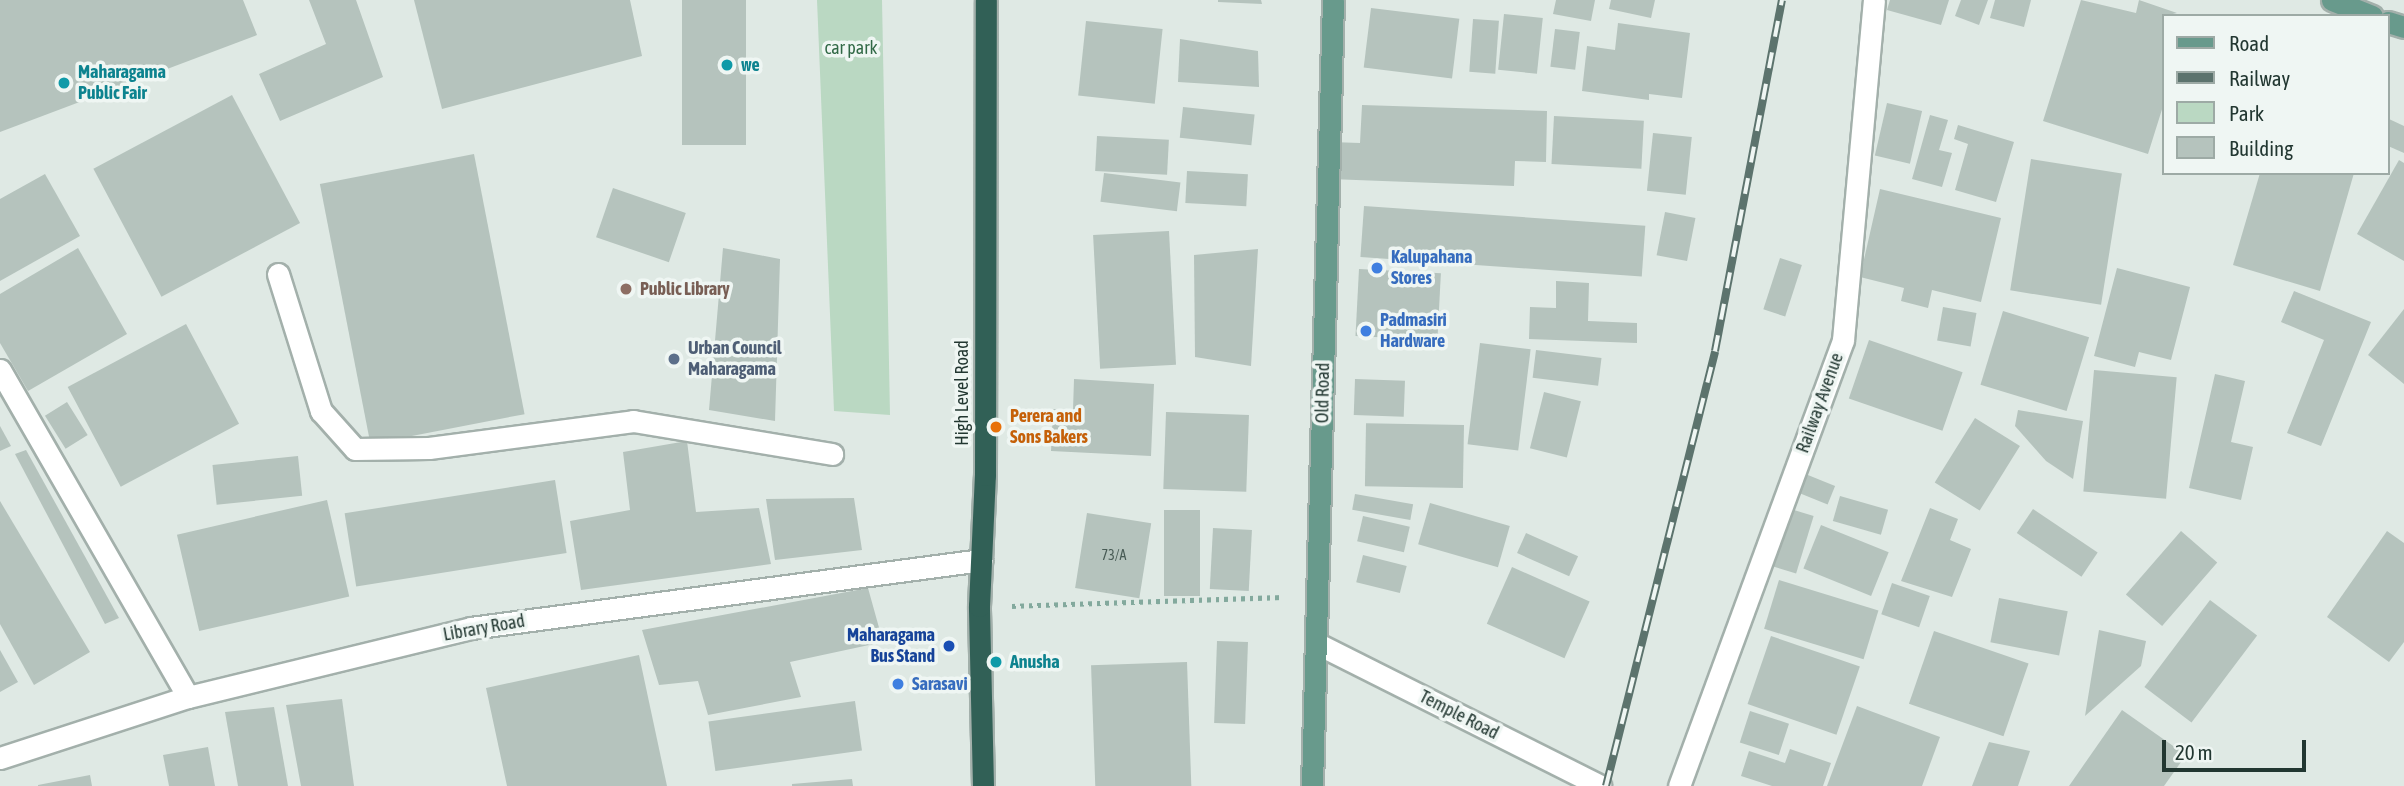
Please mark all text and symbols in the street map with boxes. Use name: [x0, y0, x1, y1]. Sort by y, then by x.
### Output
legend: [2162, 14, 2390, 175]
text: Road: [2229, 31, 2269, 55]
park label: car park: [825, 37, 877, 59]
place label: we: [741, 54, 760, 76]
marker: we: [719, 57, 735, 73]
place label: Maharagama Public Fair: [78, 62, 166, 104]
text: Railway: [2229, 66, 2290, 90]
marker: Maharagama Public Fair: [56, 75, 72, 91]
text: Park: [2229, 101, 2264, 125]
text: Building: [2229, 136, 2293, 160]
place label: Kalupahana Stores: [1391, 247, 1472, 290]
marker: Kalupahana Stores: [1369, 260, 1385, 276]
place label: Public Library: [640, 278, 730, 300]
marker: Public Library: [618, 281, 634, 297]
place label: Padmasiri Hardware: [1380, 310, 1447, 352]
marker: Padmasiri Hardware: [1358, 323, 1374, 339]
place label: Urban Council Maharagama: [688, 338, 782, 380]
street label: High Level Road: [951, 340, 973, 446]
street label: Railway Avenue: [1792, 350, 1848, 456]
marker: Urban Council Maharagama: [666, 351, 682, 367]
street label: Old Road: [1312, 363, 1334, 423]
place label: Perera and Sons Bakers: [1010, 406, 1088, 448]
marker: Perera and Sons Bakers: [988, 419, 1004, 435]
house number: 73/A: [1102, 547, 1126, 563]
street label: Library Road: [441, 610, 527, 646]
place label: Maharagama Bus Stand: [847, 625, 935, 668]
marker: Maharagama Bus Stand: [941, 638, 957, 654]
place label: Anusha: [1010, 651, 1060, 673]
marker: Anusha: [988, 654, 1004, 670]
place label: Sarasavi: [912, 673, 968, 695]
marker: Sarasavi: [890, 676, 906, 692]
street label: Temple Road: [1416, 686, 1502, 744]
scale bar: [2166, 726, 2310, 770]
text: 20 m: [2175, 740, 2213, 764]

